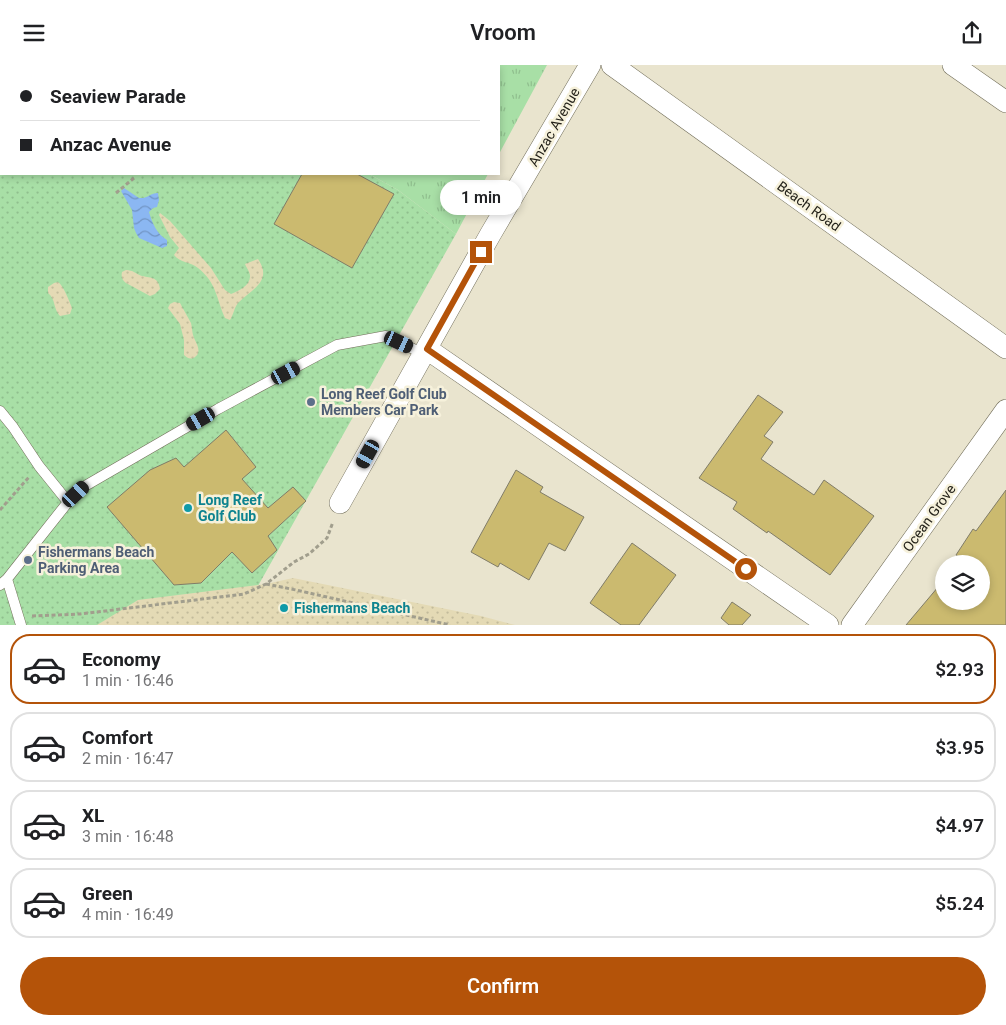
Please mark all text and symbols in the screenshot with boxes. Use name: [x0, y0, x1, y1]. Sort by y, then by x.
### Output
icon: menu: [20, 19, 48, 47]
icon: share: [958, 19, 986, 47]
text: Vroom: [470, 20, 536, 45]
text: Seaview Parade: [50, 85, 186, 108]
street label: Anzac Avenue: [525, 85, 583, 169]
text: Anzac Avenue: [50, 133, 171, 156]
street label: Beach Road: [774, 178, 844, 234]
callout: 1 min: [440, 179, 522, 215]
text: 1 min: [461, 188, 501, 207]
route end: [470, 241, 492, 263]
car: [382, 329, 415, 355]
car: [269, 359, 302, 387]
place label: Long Reef Golf Club Members Car Park: [321, 386, 447, 418]
marker: Long Reef Golf Club Members Car Park: [305, 396, 317, 408]
car: [184, 405, 217, 433]
car: [354, 437, 381, 471]
car: [59, 478, 92, 510]
street label: Ocean Grove: [899, 481, 959, 555]
place label: Long Reef Golf Club: [198, 492, 263, 524]
marker: Long Reef Golf Club: [182, 502, 194, 514]
place label: Fishermans Beach Parking Area: [38, 544, 155, 576]
marker: Fishermans Beach Parking Area: [22, 554, 34, 566]
map controls: [935, 555, 990, 610]
button: layers: [935, 555, 990, 610]
route start: [735, 558, 757, 580]
place label: Fishermans Beach: [294, 600, 411, 616]
marker: Fishermans Beach: [278, 602, 290, 614]
icon: car: [22, 647, 67, 692]
text: Economy: [82, 648, 161, 671]
text: $2.93: [935, 658, 984, 681]
text: 1 min · 16:46: [82, 671, 174, 690]
icon: car: [22, 725, 67, 770]
text: Comfort: [82, 726, 153, 749]
text: $3.95: [935, 736, 984, 759]
text: 2 min · 16:47: [82, 749, 174, 768]
icon: car: [22, 803, 67, 848]
text: XL: [82, 804, 104, 827]
text: $4.97: [935, 814, 984, 837]
text: 3 min · 16:48: [82, 827, 174, 846]
icon: car: [22, 881, 67, 926]
text: Green: [82, 882, 133, 905]
text: $5.24: [935, 892, 984, 915]
text: 4 min · 16:49: [82, 905, 174, 924]
button: Confirm: [20, 957, 986, 1015]

